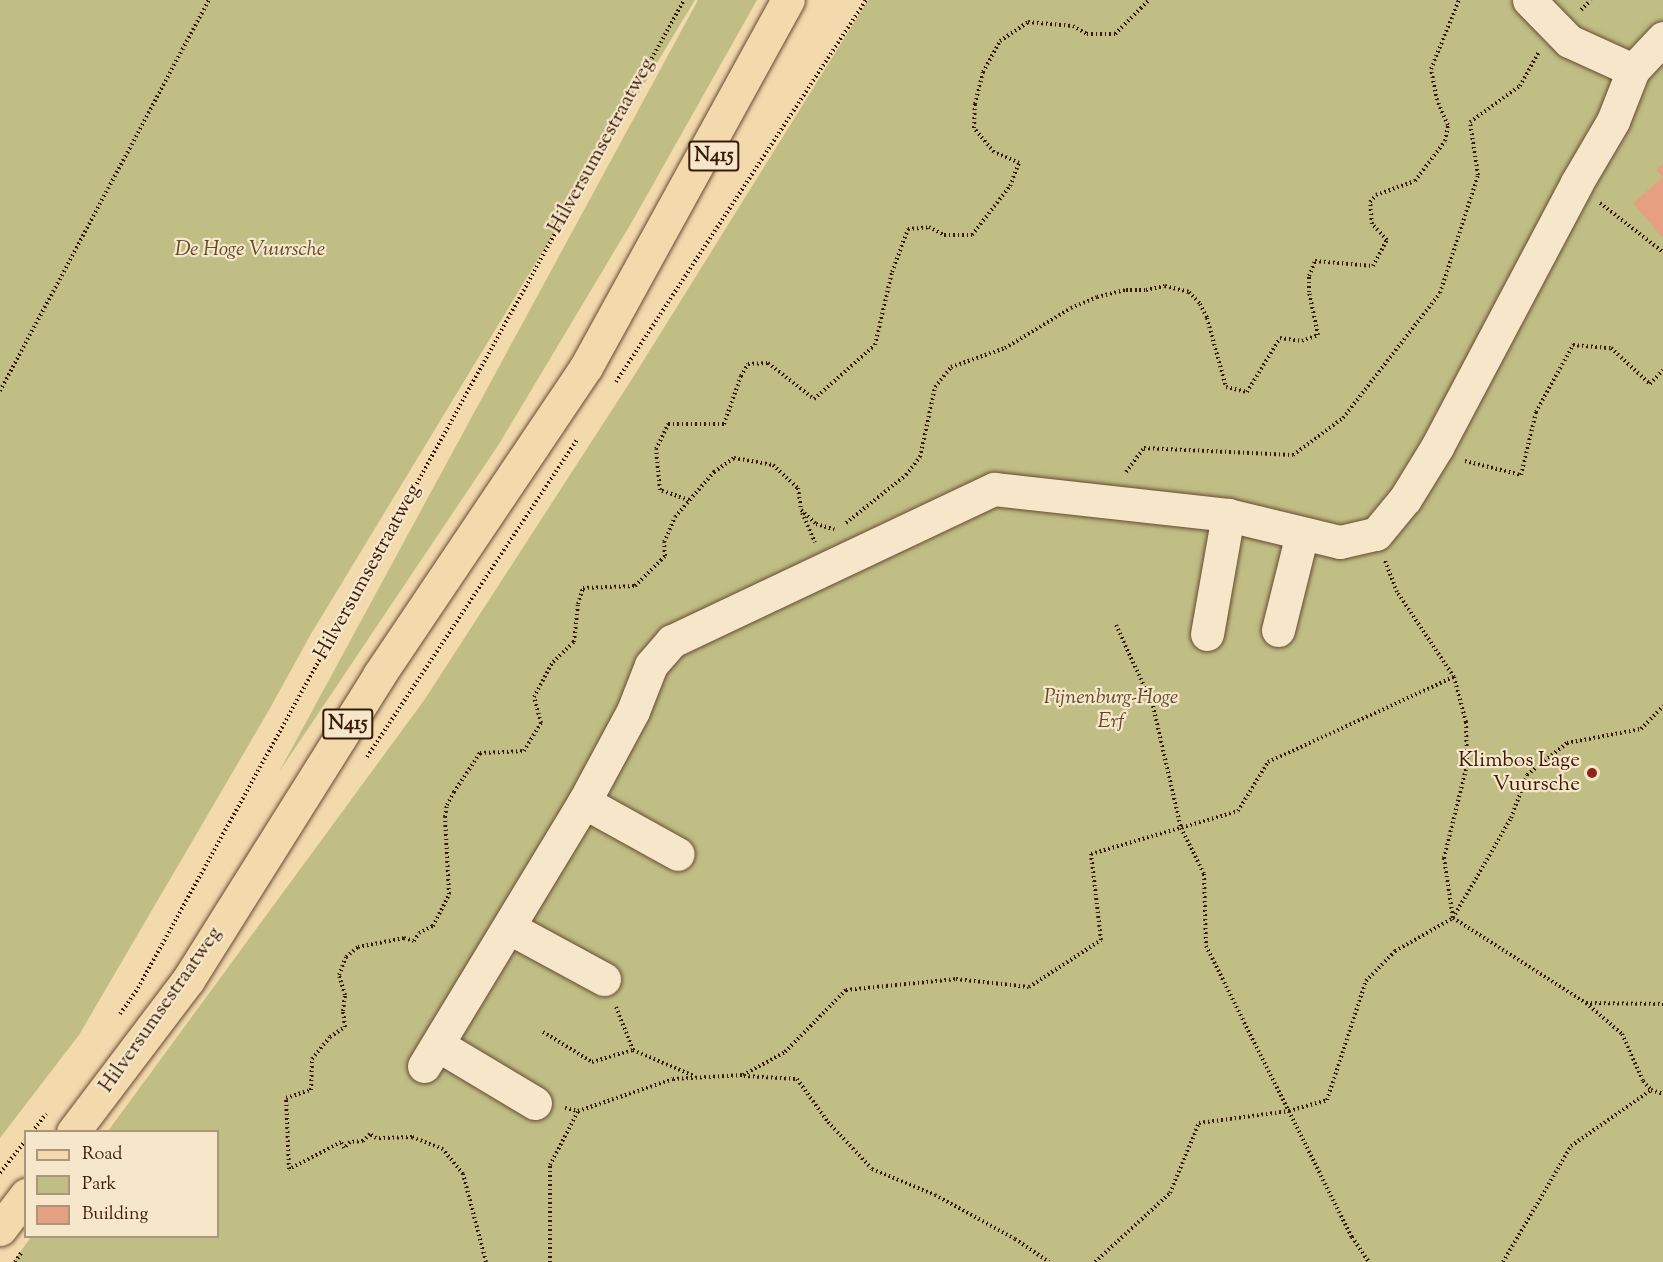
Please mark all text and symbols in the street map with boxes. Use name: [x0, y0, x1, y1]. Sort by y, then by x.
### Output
street label: Hilversumsestraatweg: [543, 54, 661, 238]
road number: N415: [687, 139, 741, 173]
park label: De Hoge Vuursche: [175, 237, 325, 263]
street label: Hilversumsestraatweg: [309, 480, 427, 664]
park label: Pijnenburg-Hoge Erf: [1044, 685, 1178, 735]
road number: N415: [321, 707, 375, 741]
place label: Klimbos Lage Vuursche: [1458, 748, 1580, 798]
marker: Klimbos Lage Vuursche: [1585, 766, 1599, 780]
street label: Hilversumsestraatweg: [94, 922, 228, 1098]
legend: [24, 1130, 219, 1238]
text: Road: [82, 1142, 122, 1168]
text: Park: [82, 1172, 116, 1198]
text: Building: [82, 1202, 148, 1228]

